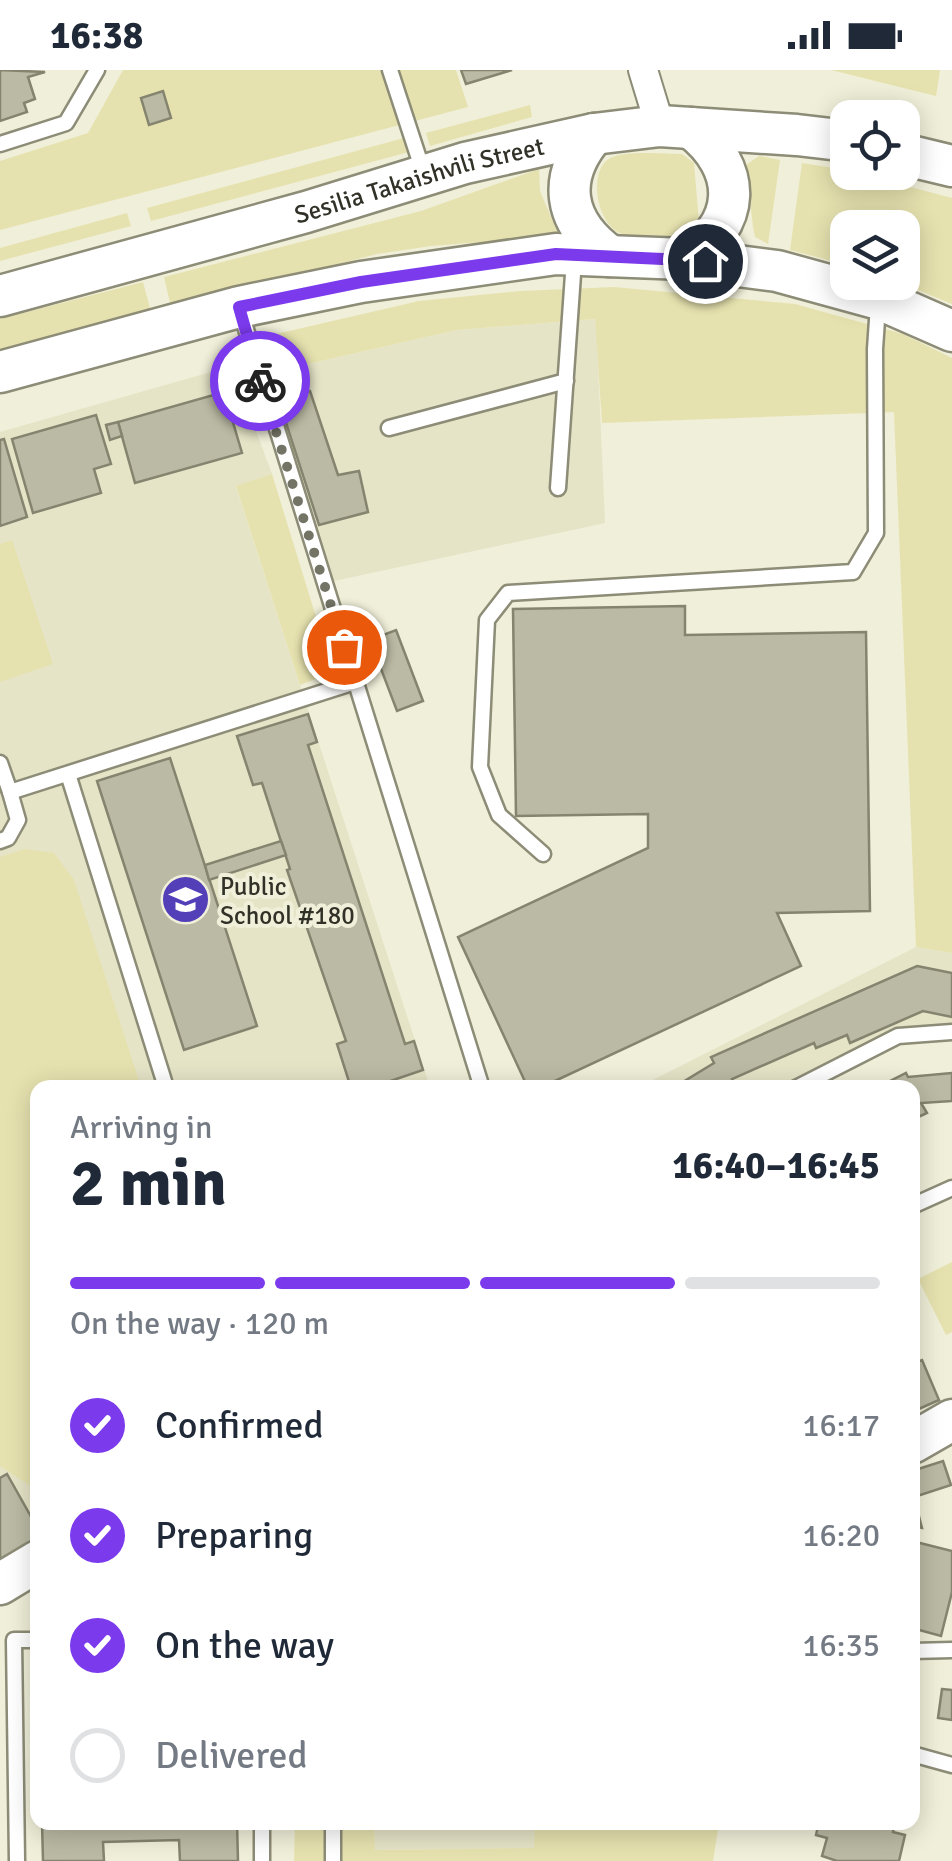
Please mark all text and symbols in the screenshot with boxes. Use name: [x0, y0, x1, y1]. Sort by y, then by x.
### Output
text: 16:38: [50, 12, 143, 59]
map controls: [830, 100, 920, 300]
button: locate: [830, 100, 920, 190]
street label: Sesilia Takaishvili Street: [291, 131, 547, 230]
button: layers: [830, 210, 920, 300]
pin: [663, 219, 748, 304]
icon: home: [678, 234, 733, 289]
courier: [210, 331, 310, 431]
icon: bike: [233, 354, 288, 409]
pin: [302, 605, 387, 690]
icon: bag: [317, 620, 372, 675]
place label: Public School #180: [220, 871, 355, 931]
school or university icon: Public School #180: [159, 874, 211, 926]
text: Arriving in: [70, 1108, 212, 1147]
text: 16:40–16:45: [672, 1142, 880, 1189]
text: 2 min: [70, 1144, 227, 1224]
text: On the way · 120 m: [70, 1304, 329, 1343]
icon: check: [70, 1398, 125, 1453]
text: Confirmed: [155, 1402, 324, 1449]
text: 16:17: [802, 1406, 880, 1445]
icon: check: [70, 1508, 125, 1563]
text: Preparing: [155, 1512, 313, 1559]
text: 16:20: [802, 1516, 880, 1555]
icon: check: [70, 1618, 125, 1673]
text: On the way: [155, 1622, 334, 1669]
text: 16:35: [802, 1626, 880, 1665]
text: Delivered: [155, 1732, 308, 1779]

